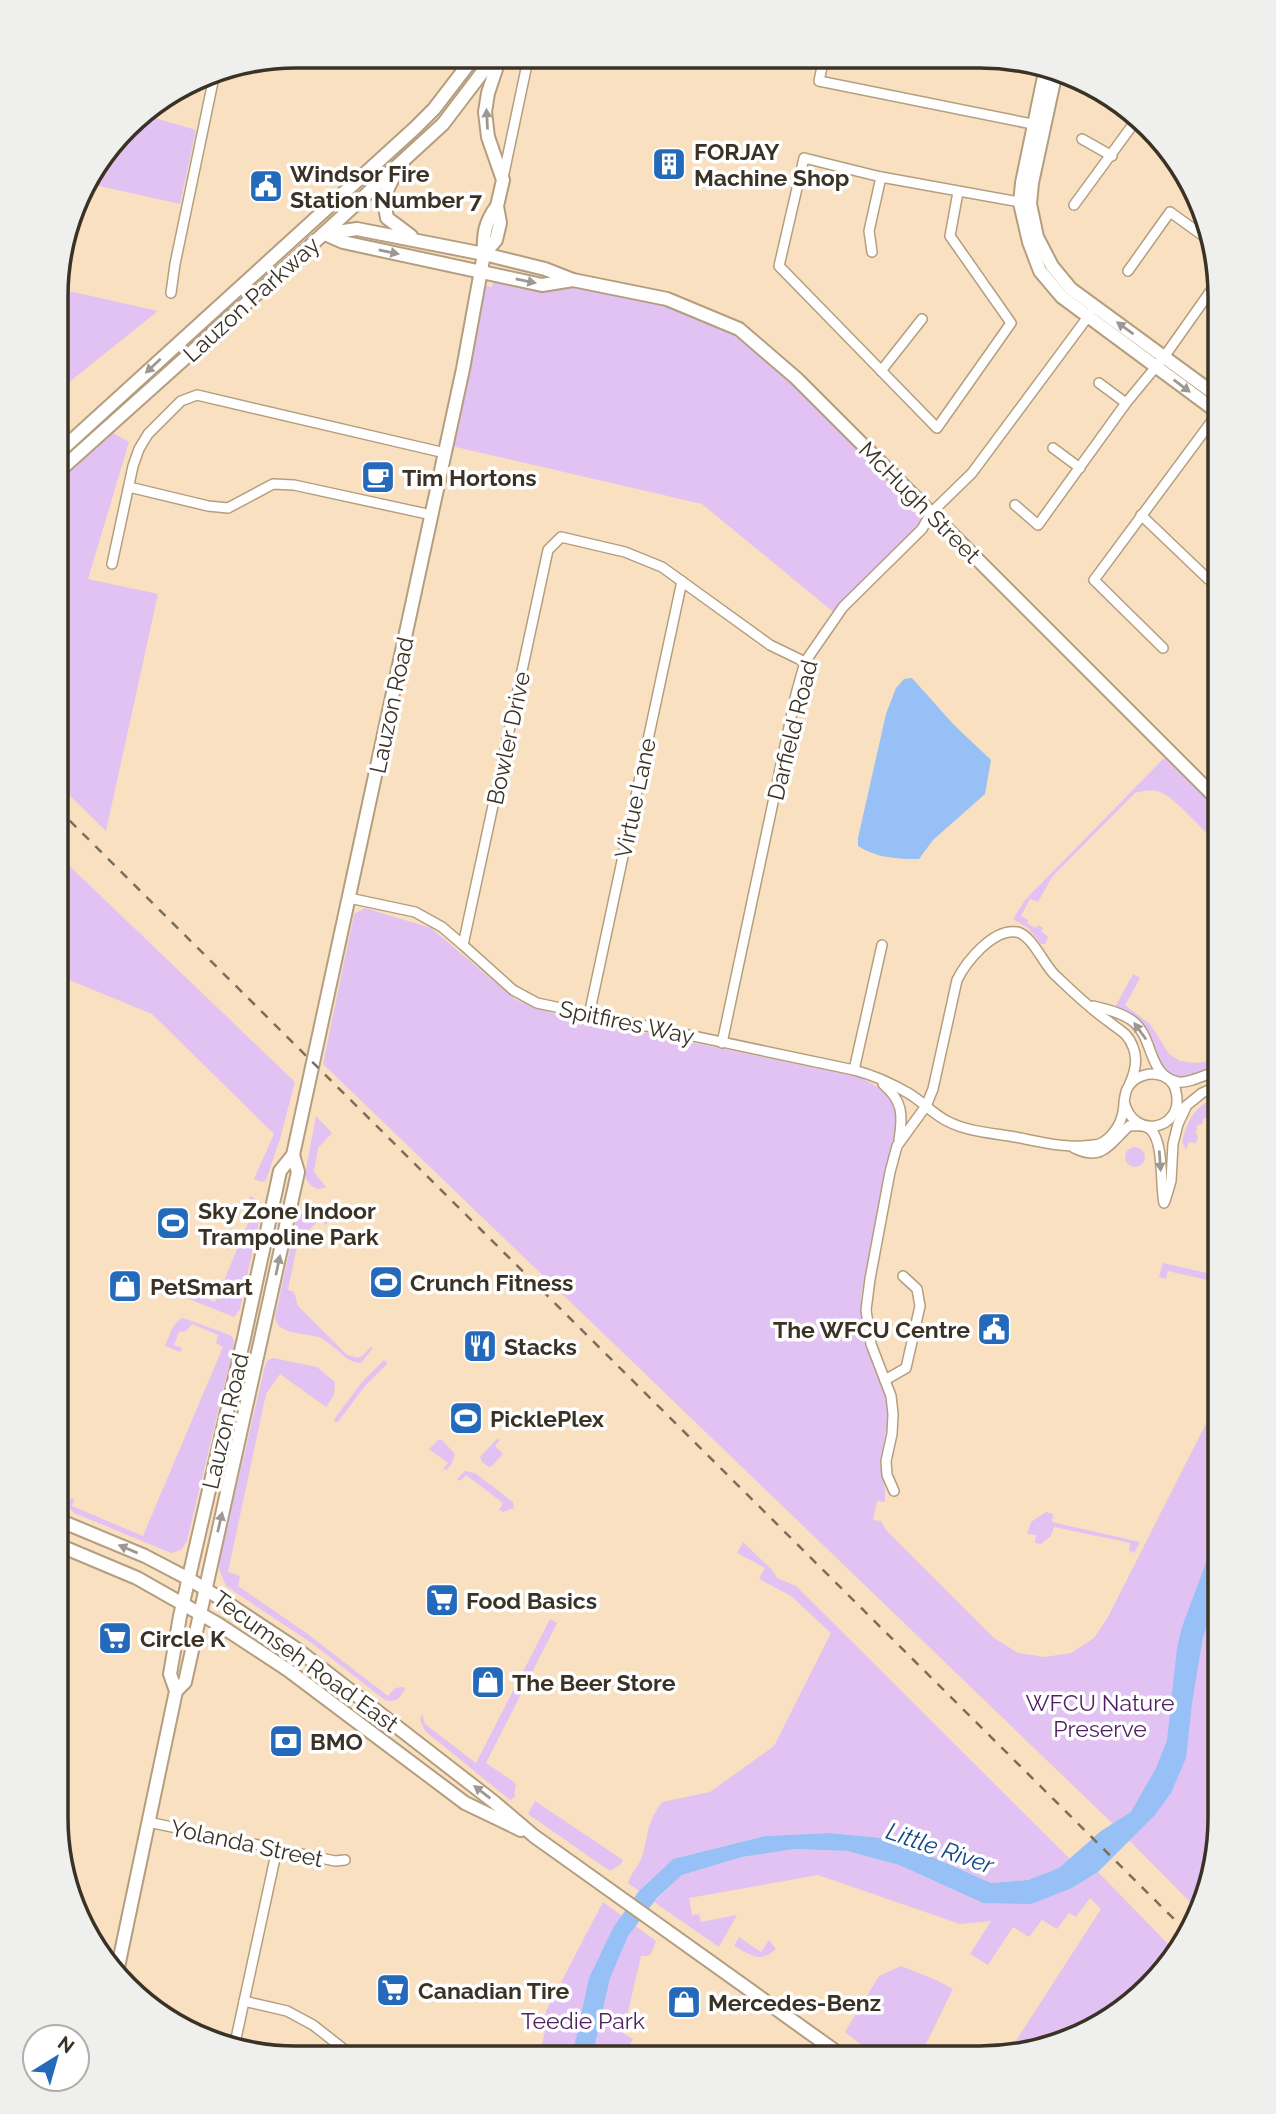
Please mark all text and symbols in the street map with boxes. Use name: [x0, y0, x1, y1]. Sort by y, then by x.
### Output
one-way arrow: [481, 107, 492, 129]
place label: FORJAY Machine Shop: [694, 138, 849, 191]
building icon: FORJAY Machine Shop: [650, 145, 688, 183]
place label: Windsor Fire Station Number 7: [290, 160, 482, 213]
public building icon: Windsor Fire Station Number 7: [247, 167, 285, 205]
street label: Lauzon Parkway: [177, 231, 325, 367]
one-way arrow: [378, 246, 400, 257]
one-way arrow: [515, 276, 537, 287]
one-way arrow: [1116, 322, 1134, 336]
one-way arrow: [144, 358, 162, 374]
one-way arrow: [1173, 379, 1191, 394]
street label: McHugh Street: [854, 436, 986, 568]
cafe icon: Tim Hortons: [359, 458, 397, 496]
place label: Tim Hortons: [402, 464, 537, 491]
street label: Lauzon Road: [363, 634, 419, 776]
street label: Darfield Road: [762, 657, 822, 803]
street label: Bowler Drive: [481, 669, 535, 807]
street label: Virtue Lane: [609, 735, 661, 861]
street label: Spitfires Way: [557, 995, 697, 1049]
one-way arrow: [1133, 1022, 1147, 1040]
one-way arrow: [1155, 1150, 1166, 1172]
place label: Sky Zone Indoor Trampoline Park: [198, 1197, 379, 1250]
sports icon: Sky Zone Indoor Trampoline Park: [154, 1204, 192, 1242]
one-way arrow: [273, 1254, 284, 1276]
sports icon: Crunch Fitness: [367, 1263, 405, 1301]
shop icon: PetSmart: [106, 1267, 144, 1305]
place label: Crunch Fitness: [410, 1269, 573, 1296]
place label: PetSmart: [150, 1273, 253, 1300]
public building icon: The WFCU Centre: [975, 1310, 1013, 1348]
place label: The WFCU Centre: [773, 1316, 970, 1343]
restaurant icon: Stacks: [461, 1327, 499, 1365]
place label: Stacks: [504, 1333, 577, 1360]
street label: Lauzon Road: [196, 1350, 254, 1492]
sports icon: PicklePlex: [447, 1399, 485, 1437]
place label: PicklePlex: [490, 1405, 605, 1432]
one-way arrow: [215, 1511, 226, 1533]
one-way arrow: [117, 1544, 138, 1555]
supermarket icon: Food Basics: [423, 1581, 461, 1619]
street label: Tecumseh Road East: [208, 1585, 404, 1738]
place label: Food Basics: [466, 1587, 597, 1614]
supermarket icon: Circle K: [96, 1619, 134, 1657]
place label: Circle K: [140, 1625, 226, 1652]
shop icon: The Beer Store: [469, 1663, 507, 1701]
place label: The Beer Store: [512, 1669, 676, 1696]
park label: WFCU Nature Preserve: [1026, 1689, 1174, 1742]
bank icon: BMO: [267, 1722, 305, 1760]
place label: BMO: [310, 1728, 363, 1755]
one-way arrow: [473, 1786, 491, 1800]
street label: Yolanda Street: [168, 1814, 326, 1872]
water label: Little River: [883, 1816, 998, 1880]
supermarket icon: Canadian Tire: [374, 1971, 412, 2009]
place label: Canadian Tire: [418, 1977, 570, 2004]
shop icon: Mercedes-Benz: [665, 1983, 703, 2021]
place label: Mercedes-Benz: [708, 1989, 881, 2016]
park label: Teedie Park: [521, 2007, 645, 2034]
north arrow: [21, 2023, 91, 2093]
text: N: [54, 2031, 79, 2058]

